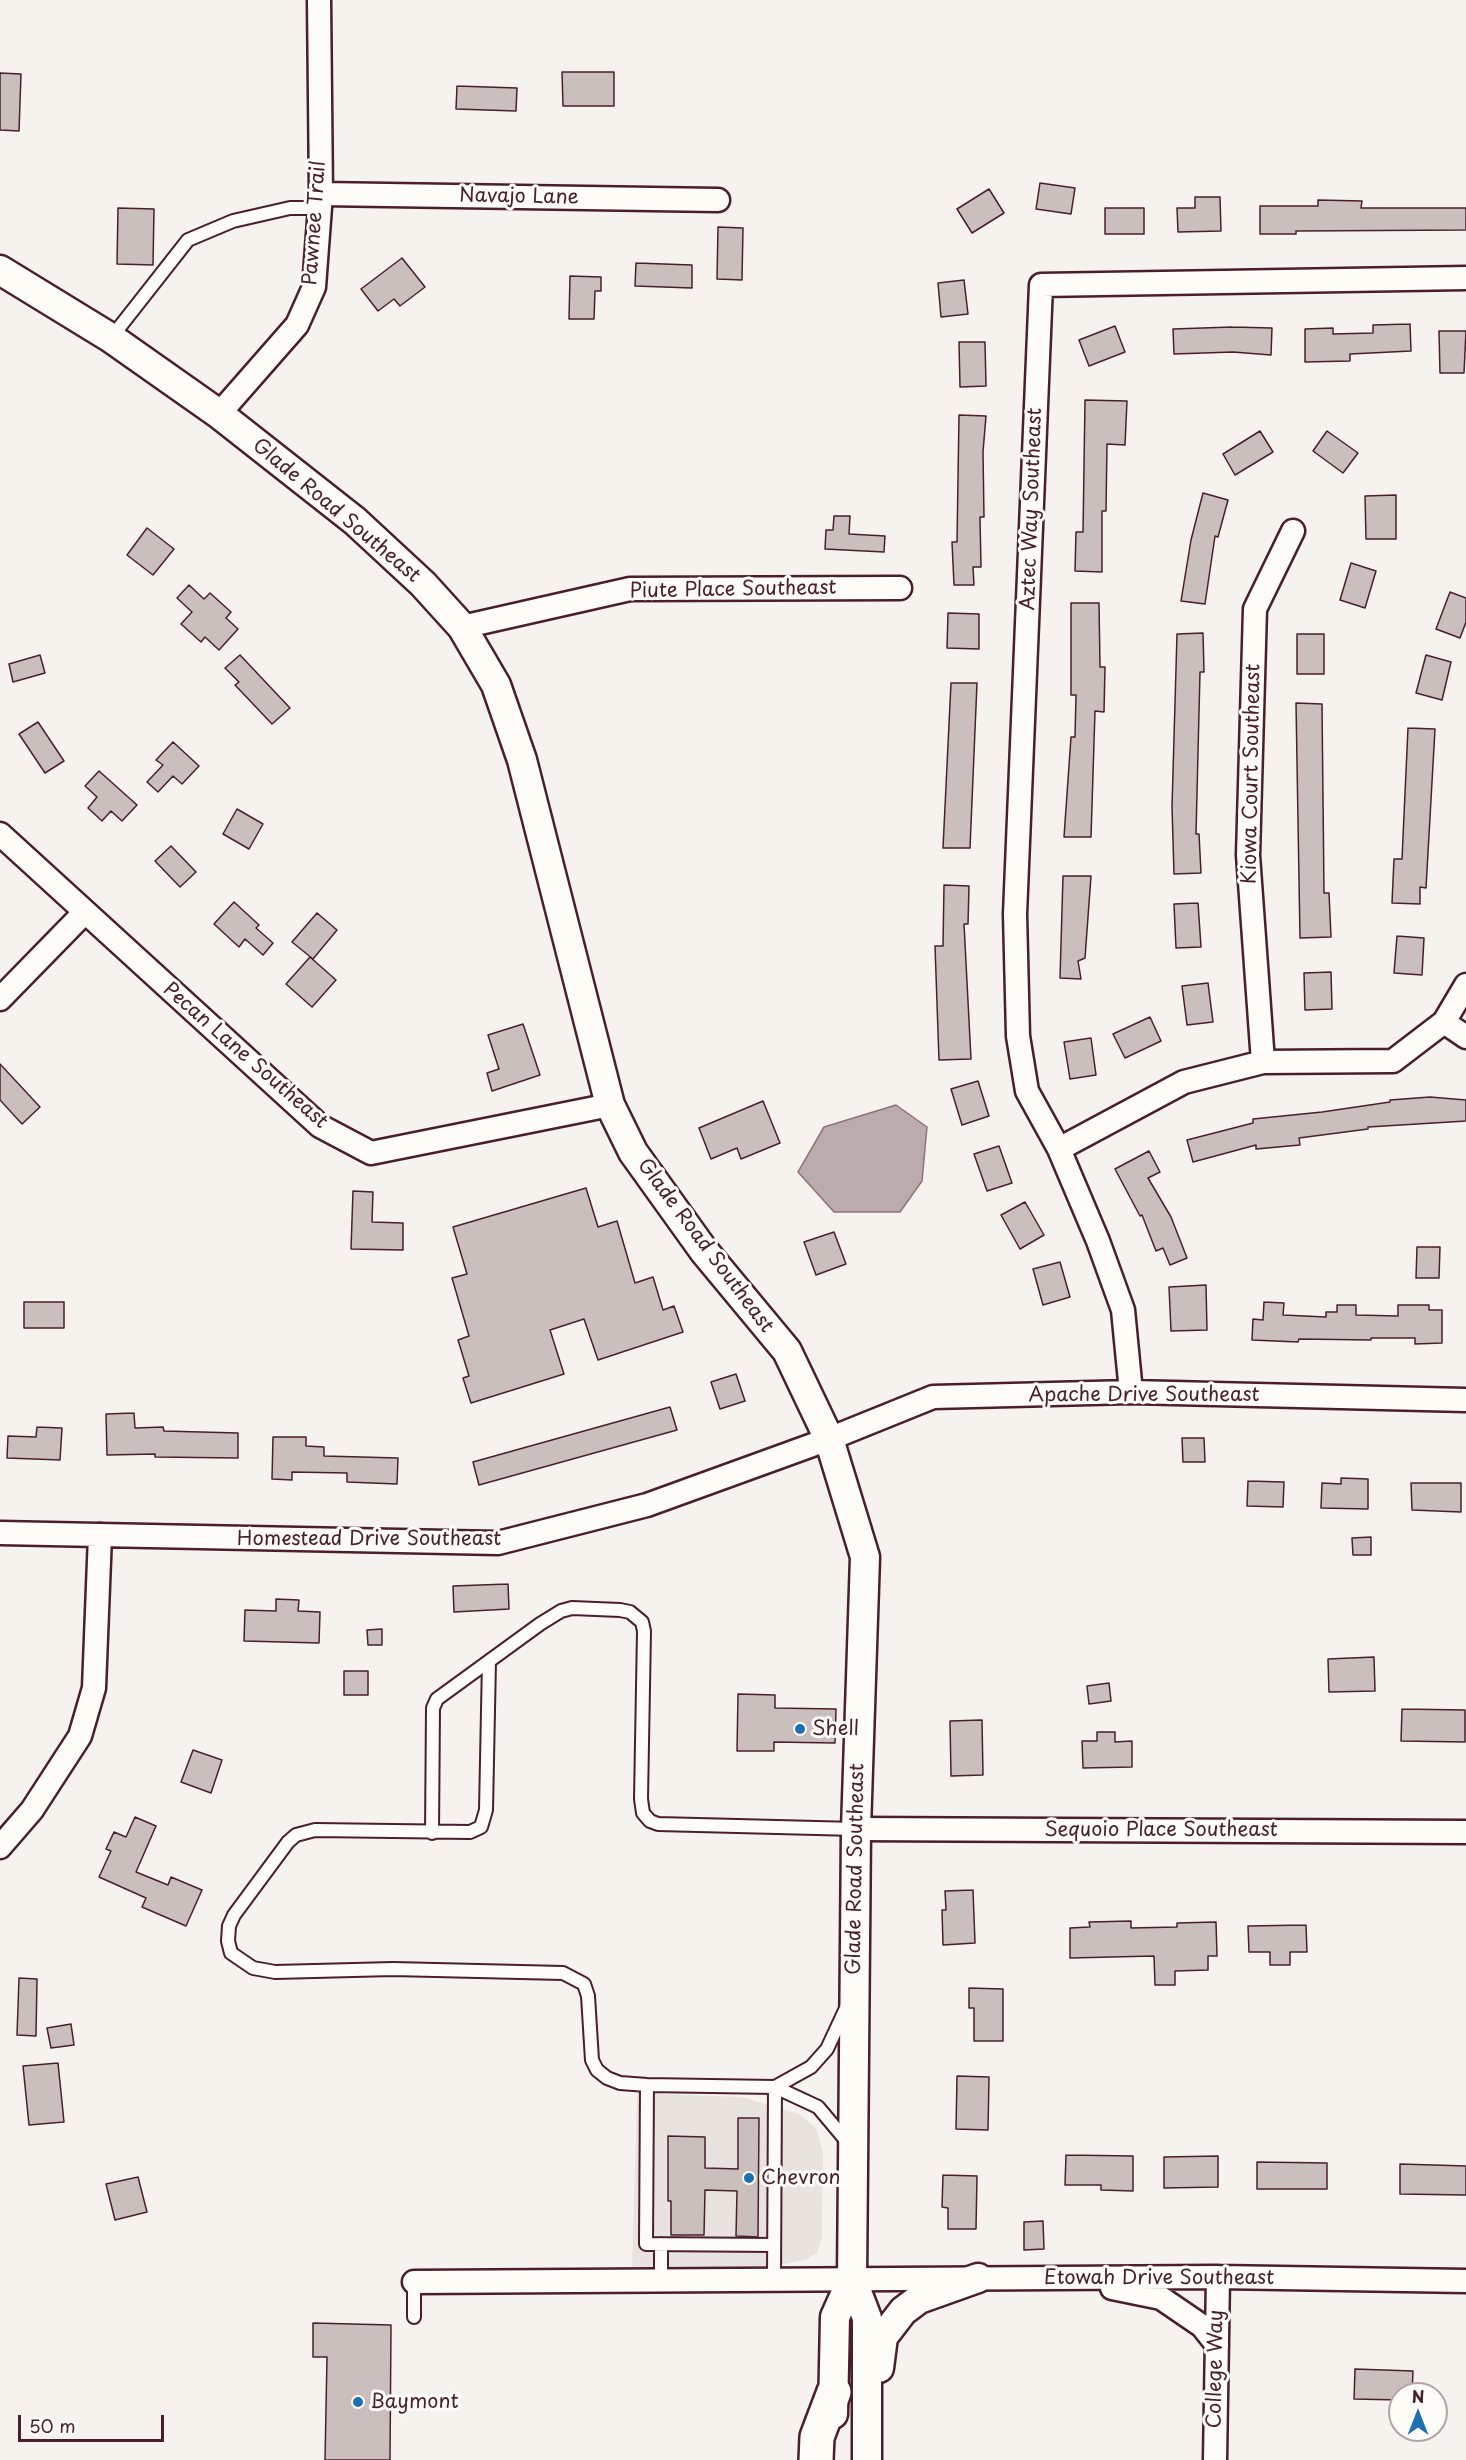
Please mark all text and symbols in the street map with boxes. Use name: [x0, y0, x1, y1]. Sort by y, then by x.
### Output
street label: Pawnee Trail: [299, 160, 331, 286]
street label: Navajo Lane: [459, 184, 579, 210]
street label: Aztec Way Southeast: [1016, 407, 1048, 611]
street label: Glade Road Southeast: [247, 434, 425, 588]
street label: Piute Place Southeast: [629, 576, 837, 604]
street label: Kiowa Court Southeast: [1238, 664, 1266, 884]
street label: Pecan Lane Southeast: [158, 978, 332, 1134]
street label: Glade Road Southeast: [632, 1154, 778, 1338]
street label: Apache Drive Southeast: [1028, 1383, 1260, 1407]
street label: Homestead Drive Southeast: [237, 1527, 501, 1551]
place label: Shell: [812, 1717, 859, 1741]
marker: Shell: [793, 1722, 807, 1736]
street label: Glade Road Southeast: [842, 1763, 870, 1975]
street label: Sequoio Place Southeast: [1044, 1818, 1278, 1842]
place label: Chevron: [761, 2166, 841, 2190]
marker: Chevron: [742, 2171, 756, 2185]
street label: Etowah Drive Southeast: [1044, 2266, 1274, 2290]
street label: College Way: [1203, 2309, 1229, 2429]
north arrow: [1388, 2382, 1448, 2442]
text: N: [1412, 2384, 1424, 2408]
place label: Baymont: [370, 2390, 459, 2414]
marker: Baymont: [351, 2395, 365, 2409]
scale bar: [21, 2403, 166, 2441]
text: 50 m: [29, 2412, 76, 2439]

